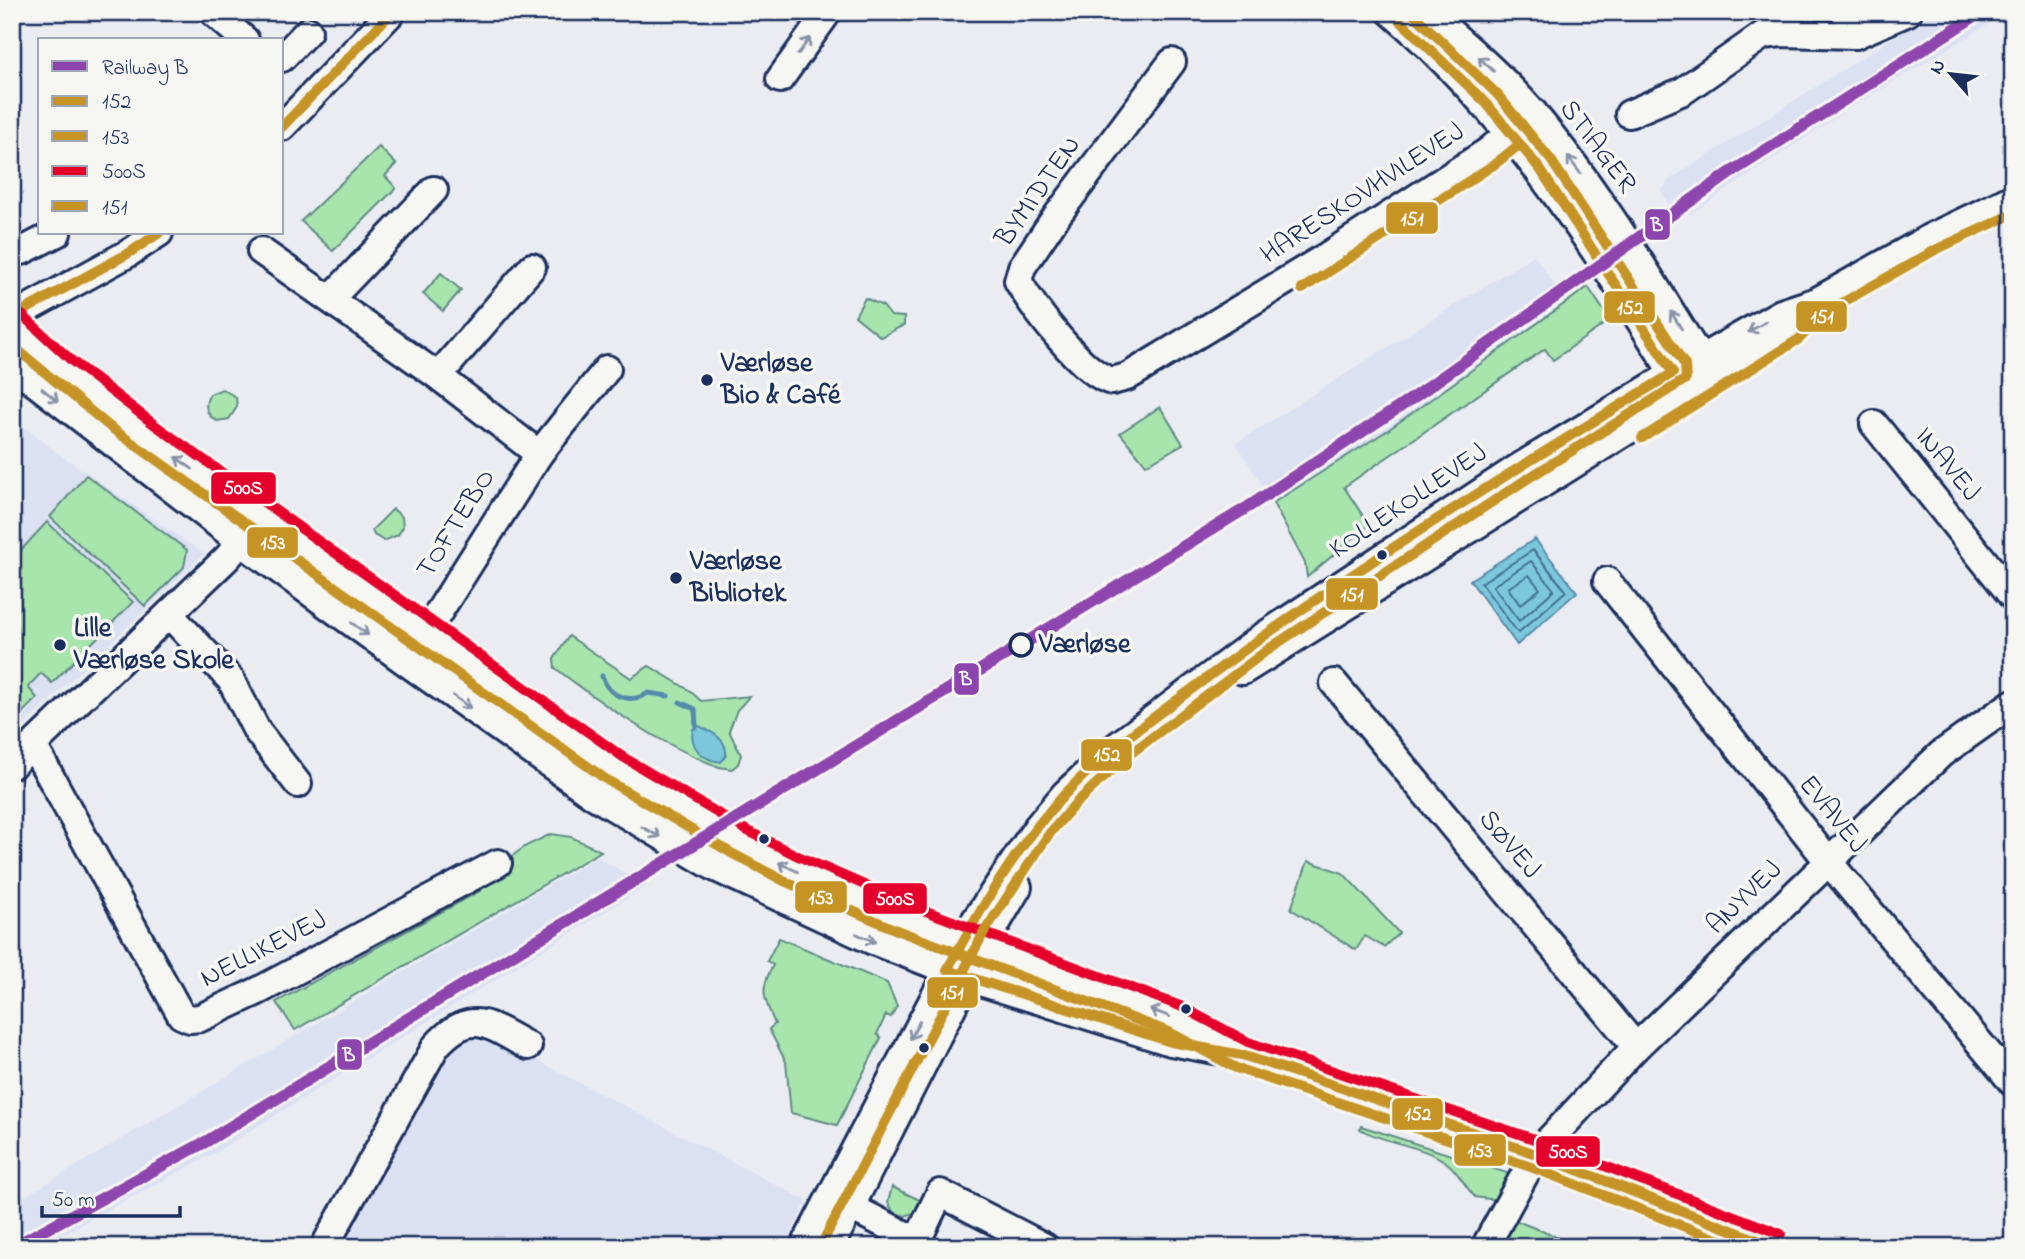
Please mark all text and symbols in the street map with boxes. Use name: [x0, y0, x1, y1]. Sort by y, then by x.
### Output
one-way arrow: [797, 37, 811, 56]
legend: [38, 38, 284, 234]
north arrow: [1916, 38, 1986, 108]
text: Railway B: [102, 54, 188, 86]
text: N: [1923, 55, 1953, 79]
one-way arrow: [1478, 56, 1495, 73]
text: 152: [102, 88, 131, 118]
street label: STIAGER: [1548, 92, 1646, 203]
street label: HARESKOVHVILEVEJ: [1253, 112, 1473, 276]
text: 153: [102, 124, 129, 154]
street label: BYMIDTEN: [985, 128, 1092, 257]
one-way arrow: [1567, 156, 1581, 175]
text: 500S: [102, 158, 146, 188]
text: 151: [102, 194, 128, 224]
line badge: 151: [1385, 201, 1439, 235]
text: 151: [1401, 207, 1423, 234]
line badge: B: [1644, 208, 1671, 241]
text: B: [1650, 213, 1664, 240]
line badge: 152: [1603, 290, 1656, 324]
text: 152: [1617, 296, 1644, 323]
line badge: 151: [1795, 300, 1848, 333]
text: 151: [1811, 305, 1833, 332]
one-way arrow: [1668, 311, 1682, 331]
one-way arrow: [1747, 320, 1767, 334]
place label: Værløse Bio & Café: [719, 344, 842, 417]
marker: Værløse Bio & Café: [699, 372, 715, 388]
one-way arrow: [41, 388, 59, 403]
street label: INAVEJ: [1904, 418, 1990, 512]
street label: KOLLEKOLLEVEJ: [1322, 434, 1496, 570]
one-way arrow: [175, 456, 194, 470]
street label: TOFTEBO: [407, 461, 507, 587]
line badge: 500S: [210, 471, 277, 505]
text: 500S: [223, 476, 263, 503]
line badge: 153: [246, 526, 299, 559]
text: 153: [261, 531, 286, 558]
place label: Værløse Bibliotek: [688, 542, 787, 615]
unlabelled marker: [1375, 548, 1389, 562]
marker: Værløse Bibliotek: [668, 570, 684, 586]
line badge: 151: [1325, 577, 1379, 611]
text: 151: [1341, 583, 1363, 610]
place label: Lille Værløse Skole: [73, 609, 235, 682]
one-way arrow: [350, 621, 369, 636]
place label: Værløse: [1038, 625, 1132, 666]
marker: Værløse: [1009, 633, 1033, 657]
marker: Lille Værløse Skole: [52, 637, 68, 653]
line badge: B: [953, 662, 980, 696]
text: B: [959, 667, 973, 694]
one-way arrow: [452, 695, 471, 709]
line badge: 152: [1080, 738, 1133, 772]
text: 152: [1094, 743, 1121, 770]
street label: EVAVEJ: [1787, 767, 1877, 863]
street label: SØVEJ: [1468, 801, 1550, 889]
one-way arrow: [640, 826, 661, 839]
unlabelled marker: [757, 832, 771, 846]
street label: ANYVEJ: [1697, 851, 1793, 945]
one-way arrow: [778, 859, 799, 873]
line badge: 153: [794, 880, 848, 914]
line badge: 500S: [862, 882, 928, 915]
text: 153: [809, 886, 834, 913]
text: 500S: [875, 887, 915, 914]
street label: NELLIKEVEJ: [193, 901, 335, 999]
one-way arrow: [855, 932, 876, 945]
line badge: 151: [926, 976, 979, 1009]
text: 151: [941, 981, 963, 1008]
unlabelled marker: [1179, 1002, 1193, 1016]
one-way arrow: [1149, 1005, 1171, 1018]
one-way arrow: [907, 1019, 921, 1040]
line badge: B: [336, 1038, 363, 1071]
unlabelled marker: [917, 1041, 931, 1055]
text: B: [342, 1043, 356, 1070]
line badge: 152: [1391, 1097, 1444, 1131]
text: 152: [1405, 1102, 1432, 1129]
line badge: 153: [1453, 1133, 1507, 1167]
line badge: 500S: [1535, 1135, 1601, 1168]
text: 153: [1468, 1139, 1493, 1166]
text: 500S: [1548, 1140, 1588, 1167]
scale bar: [42, 1175, 180, 1219]
text: 50 m: [52, 1186, 95, 1216]

